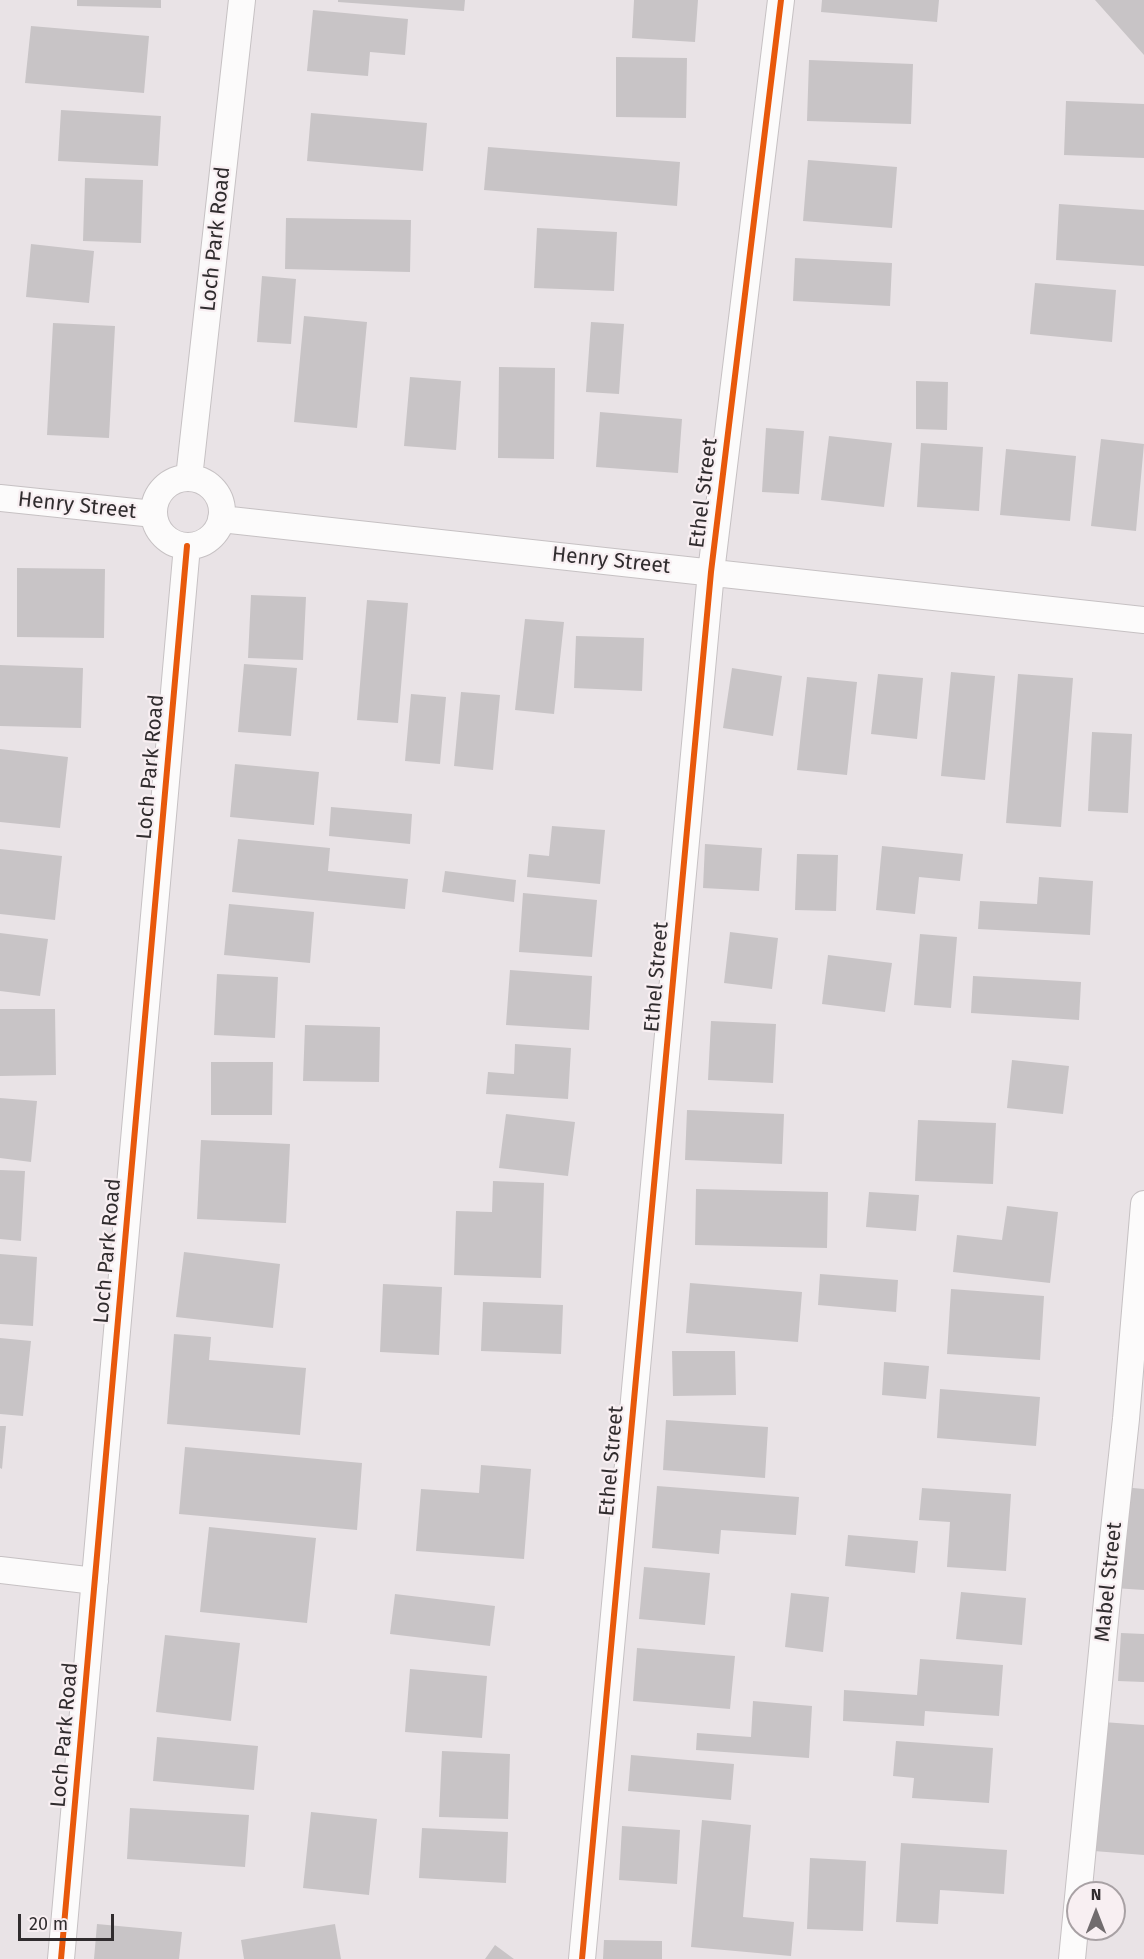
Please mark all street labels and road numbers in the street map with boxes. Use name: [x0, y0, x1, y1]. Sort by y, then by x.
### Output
street label: Loch Park Road: [196, 165, 236, 313]
street label: Ethel Street: [685, 436, 723, 550]
street label: Henry Street: [17, 487, 137, 525]
street label: Henry Street: [551, 542, 671, 580]
street label: Loch Park Road: [132, 693, 170, 841]
street label: Ethel Street: [640, 921, 674, 1033]
street label: Loch Park Road: [89, 1177, 127, 1325]
street label: Ethel Street: [595, 1405, 629, 1517]
street label: Mabel Street: [1090, 1521, 1128, 1643]
street label: Loch Park Road: [46, 1661, 84, 1809]

